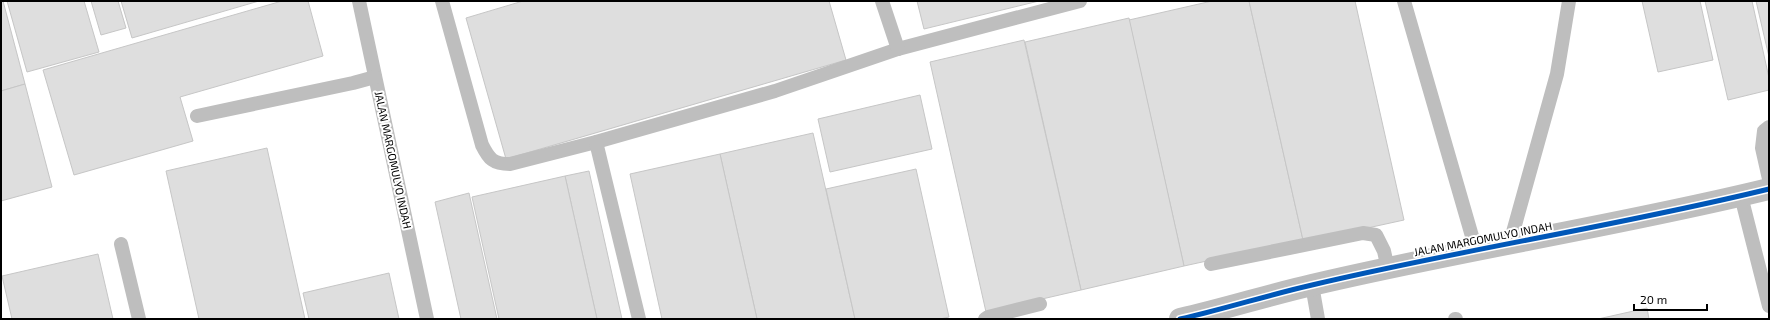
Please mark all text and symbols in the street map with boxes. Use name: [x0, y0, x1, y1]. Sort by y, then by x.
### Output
street label: JALAN MARGOMULYO INDAH: [373, 90, 414, 230]
street label: JALAN MARGOMULYO INDAH: [1413, 219, 1553, 258]
scale bar: [1634, 286, 1707, 312]
text: 20 m: [1640, 292, 1667, 306]

